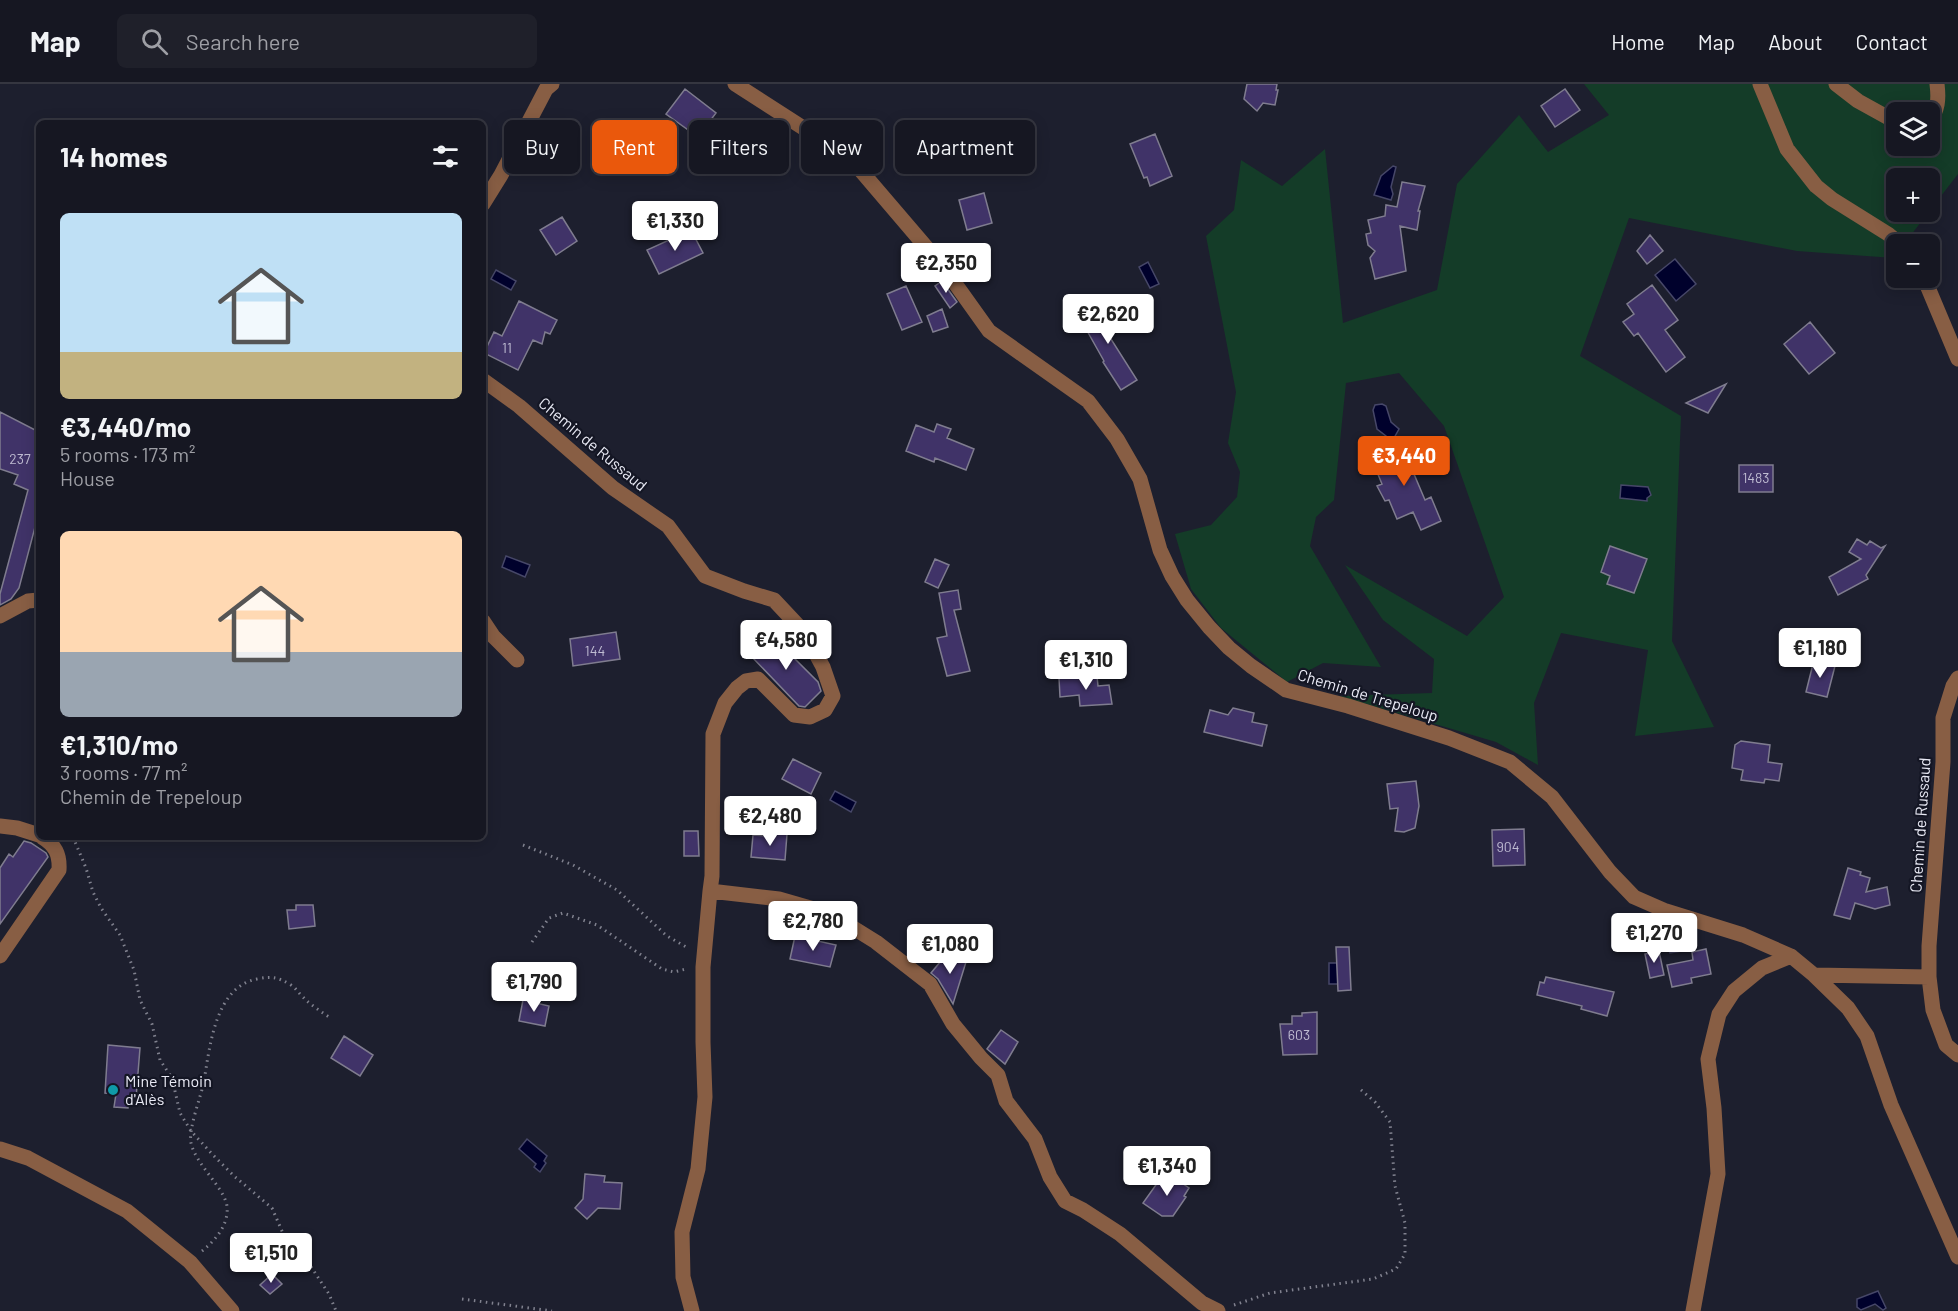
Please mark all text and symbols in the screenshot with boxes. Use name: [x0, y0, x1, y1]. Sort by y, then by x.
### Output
search box: [117, 14, 537, 68]
text: Map: [30, 24, 81, 58]
icon: search: [138, 25, 171, 58]
text: Search here: [186, 28, 300, 54]
text: Home: [1611, 29, 1665, 54]
text: Map: [1698, 29, 1735, 54]
text: About: [1768, 29, 1823, 54]
text: Contact: [1856, 29, 1928, 54]
map controls: [1886, 102, 1940, 288]
button: layers: [1886, 102, 1940, 156]
chip: Buy: [504, 120, 580, 174]
chip: Rent: [592, 120, 677, 174]
chip: Filters: [689, 120, 789, 174]
chip: New: [801, 120, 883, 174]
chip: Apartment: [895, 120, 1035, 174]
icon: filters: [429, 140, 462, 173]
text: 14 homes: [60, 141, 167, 172]
button: +: [1886, 168, 1940, 222]
pin: €1,330: [626, 201, 724, 252]
text: €1,330: [646, 208, 704, 232]
button: −: [1886, 234, 1940, 288]
pin: €2,350: [897, 243, 995, 294]
text: €2,350: [915, 250, 977, 274]
icon: home: [207, 252, 315, 360]
pin: €2,620: [1059, 294, 1157, 345]
text: €2,620: [1077, 301, 1139, 325]
house number: 11: [502, 339, 512, 356]
street label: Chemin de Russaud: [535, 393, 651, 494]
text: €3,440/mo: [60, 411, 191, 442]
pin: €3,440: [1355, 436, 1453, 487]
text: 5 rooms · 173 m²: [60, 442, 195, 466]
text: €3,440: [1372, 443, 1436, 467]
house number: 237: [9, 450, 31, 467]
text: House: [60, 466, 115, 490]
house number: 1483: [1742, 469, 1770, 486]
icon: home: [207, 570, 315, 678]
pin: €4,580: [737, 620, 835, 671]
text: €4,580: [754, 627, 818, 651]
pin: €1,180: [1771, 628, 1869, 679]
text: €1,180: [1793, 635, 1847, 659]
pin: €1,310: [1037, 640, 1135, 691]
house number: 144: [585, 642, 605, 659]
text: €1,310: [1059, 647, 1113, 671]
street label: Chemin de Trepeloup: [1296, 664, 1441, 725]
text: €1,310/mo: [60, 729, 178, 760]
street label: Chemin de Russaud: [1905, 757, 1934, 893]
text: 3 rooms · 77 m²: [60, 760, 188, 784]
text: Chemin de Trepeloup: [60, 784, 242, 808]
pin: €2,480: [721, 796, 819, 847]
text: €2,480: [738, 803, 802, 827]
house number: 904: [1497, 838, 1519, 855]
pin: €2,780: [764, 901, 862, 952]
text: €2,780: [782, 908, 844, 932]
pin: €1,270: [1605, 913, 1703, 964]
text: €1,270: [1625, 920, 1683, 944]
pin: €1,080: [901, 924, 999, 975]
text: €1,080: [921, 931, 979, 955]
pin: €1,790: [485, 962, 583, 1013]
text: €1,790: [506, 969, 563, 993]
house number: 603: [1288, 1026, 1310, 1043]
place label: Mine Témoin d'Alès: [125, 1071, 212, 1108]
marker: Mine Témoin d'Alès: [106, 1083, 120, 1097]
pin: €1,340: [1118, 1146, 1216, 1197]
text: €1,340: [1137, 1153, 1197, 1177]
pin: €1,510: [222, 1233, 320, 1284]
text: €1,510: [244, 1240, 298, 1264]

